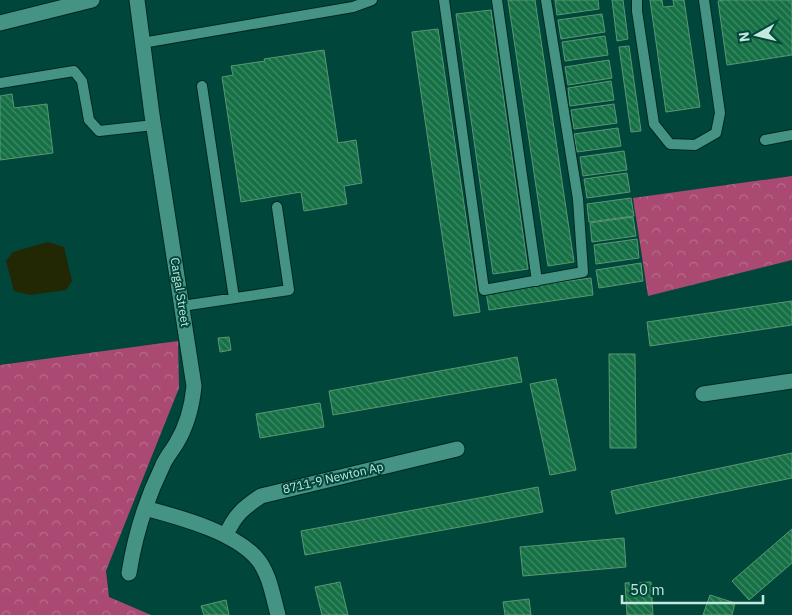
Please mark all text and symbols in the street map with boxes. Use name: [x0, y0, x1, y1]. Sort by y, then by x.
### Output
north arrow: [732, 10, 782, 60]
text: N: [735, 31, 754, 43]
street label: Cargal Street: [168, 256, 193, 328]
street label: 8711-9 Newton Ap: [281, 459, 385, 496]
scale bar: [622, 572, 763, 604]
text: 50 m: [630, 580, 665, 599]

